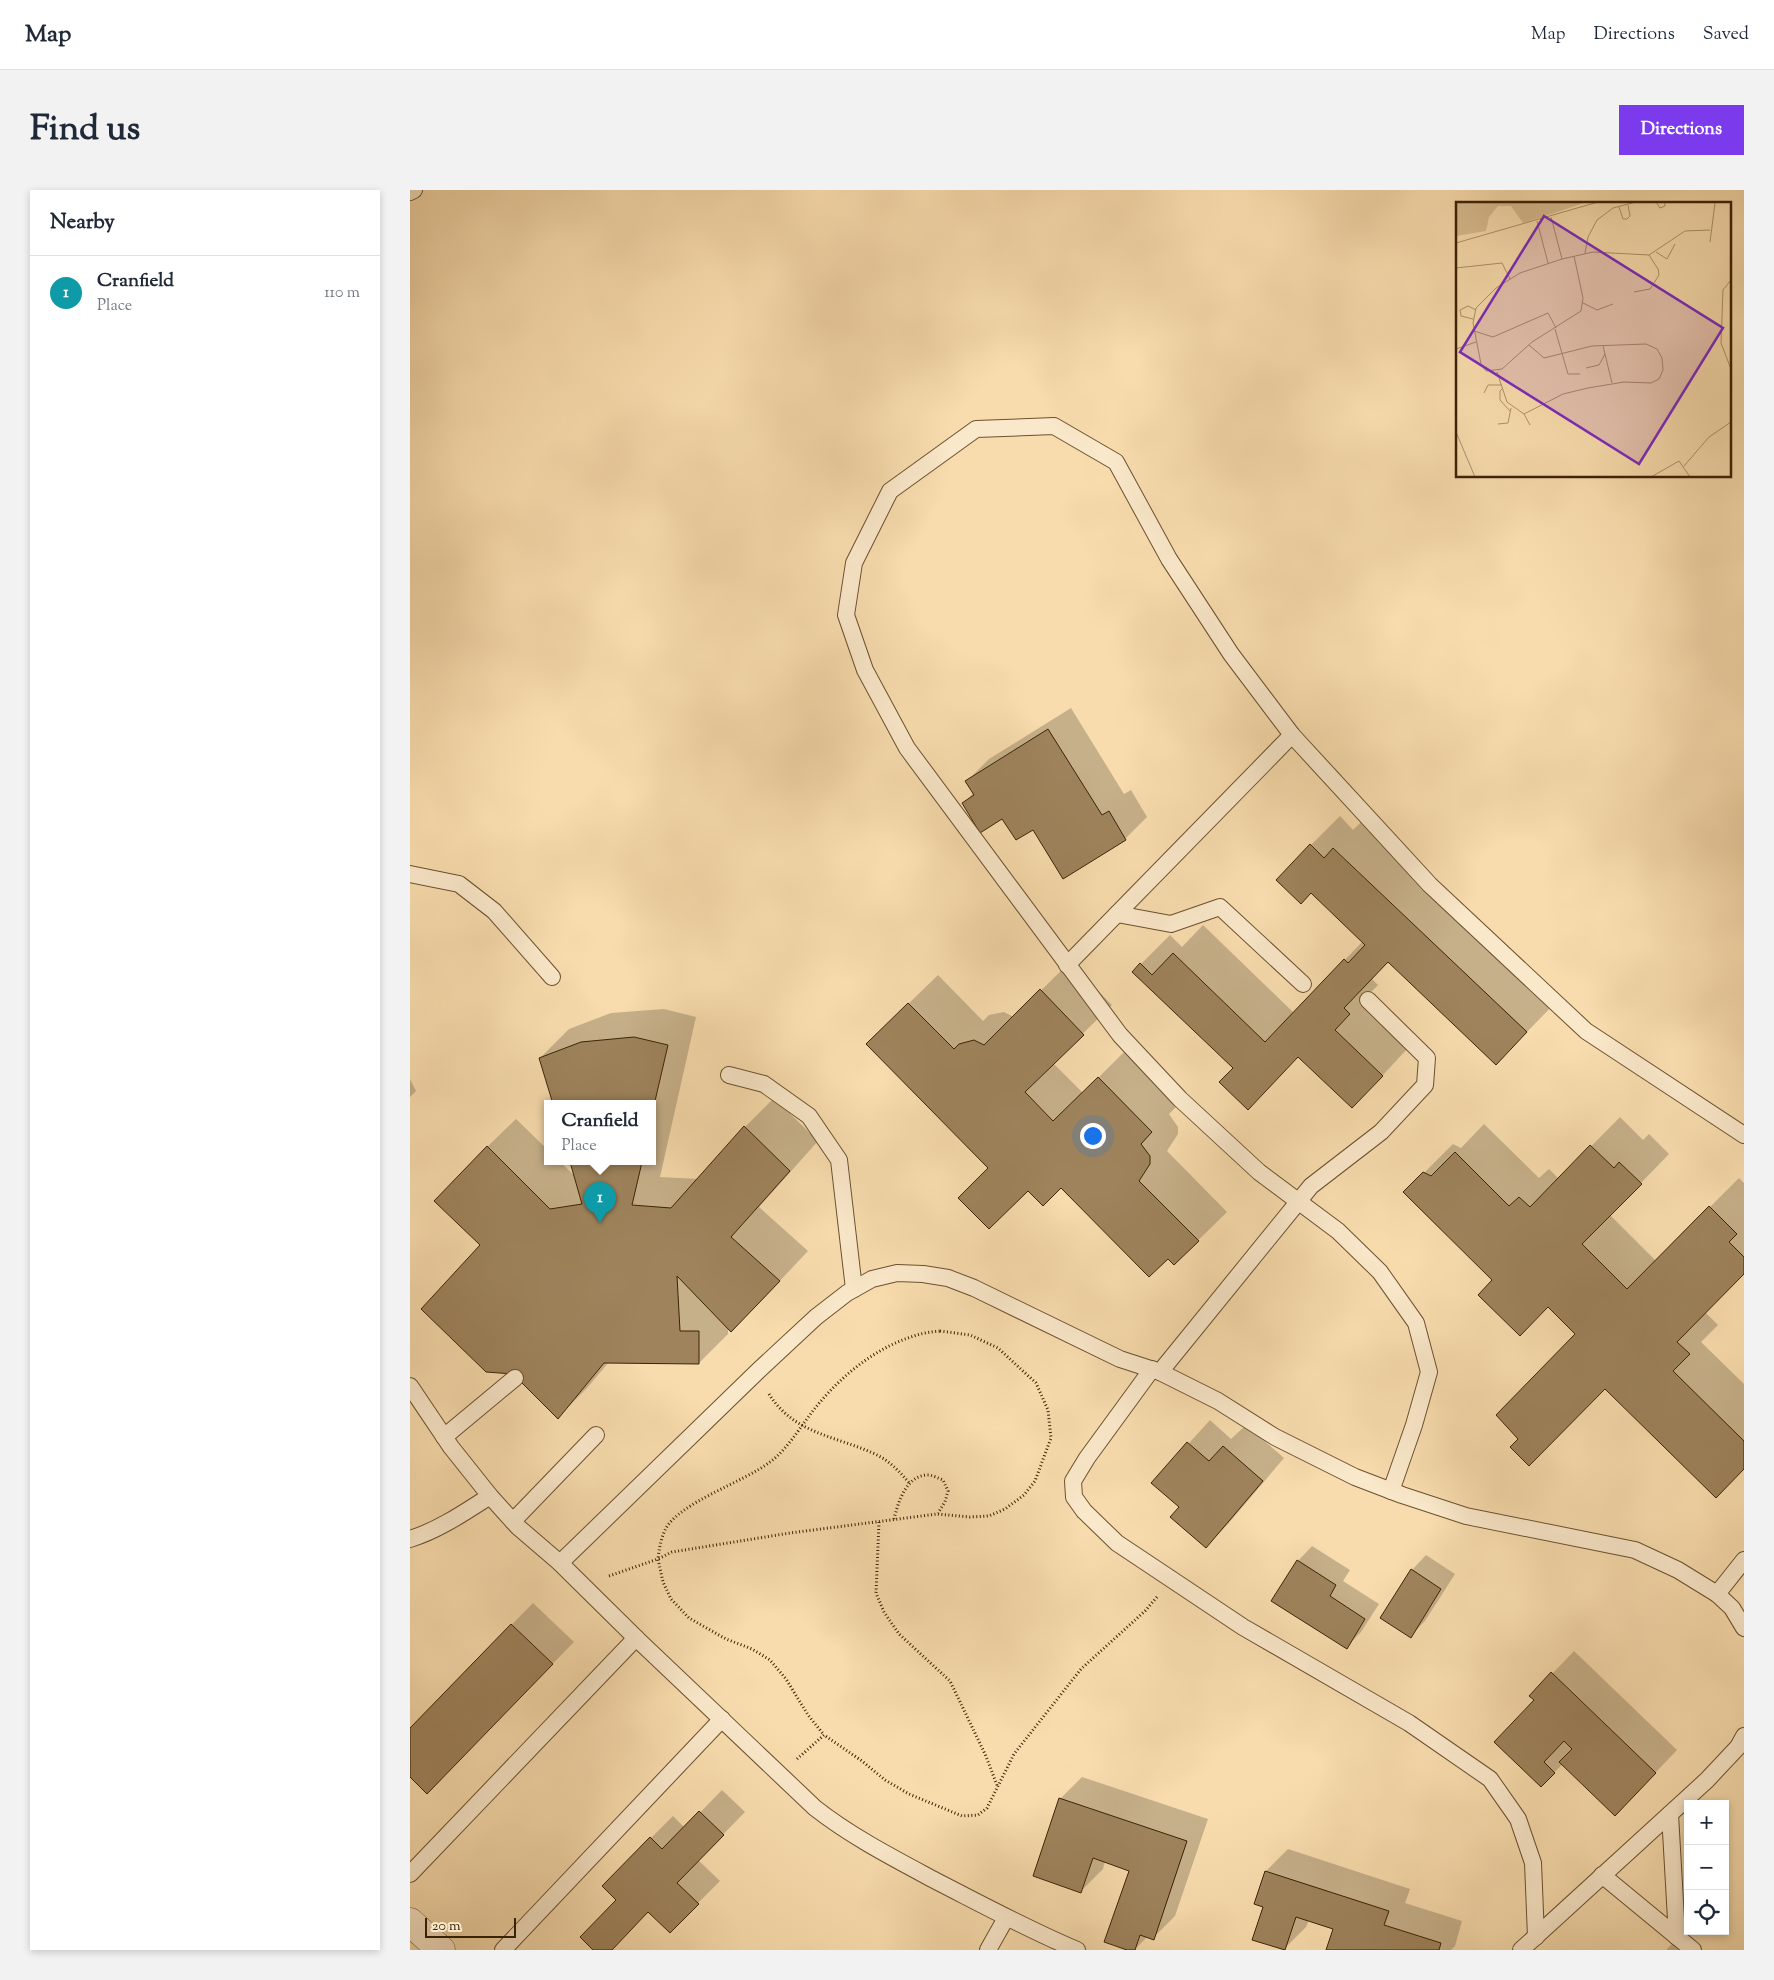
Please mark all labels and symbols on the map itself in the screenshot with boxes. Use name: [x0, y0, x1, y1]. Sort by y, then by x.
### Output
inset map: [1456, 202, 1732, 478]
your location: [1080, 1123, 1106, 1149]
pin: 1: [584, 1182, 616, 1223]
scale bar: [425, 1915, 516, 1938]

